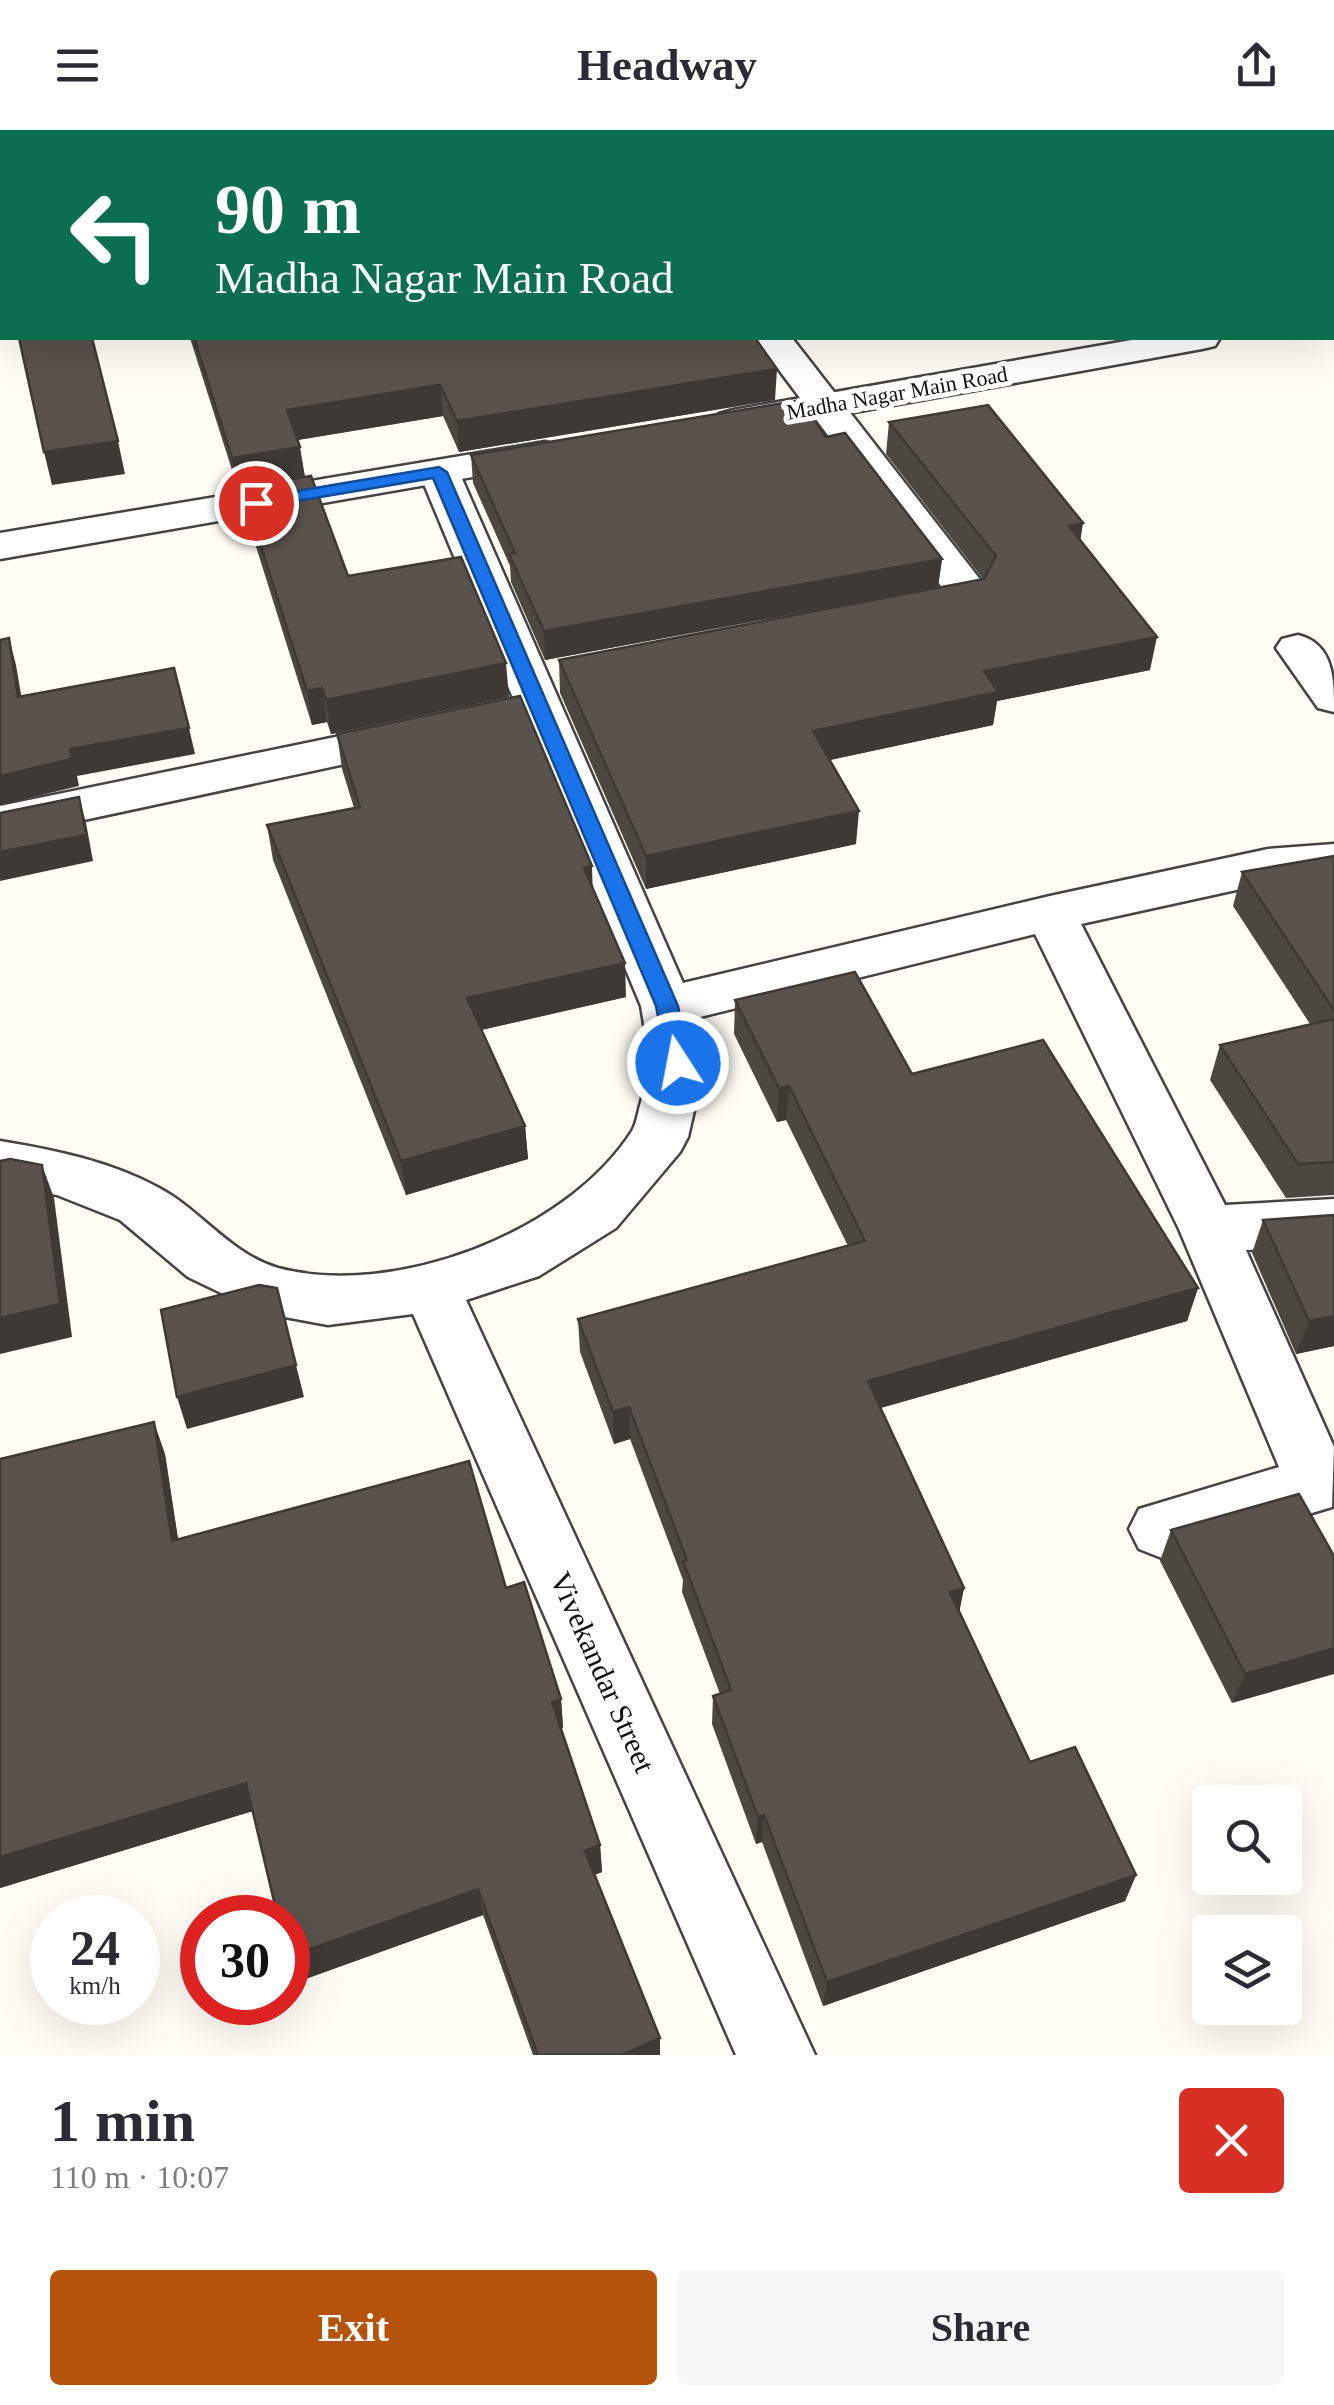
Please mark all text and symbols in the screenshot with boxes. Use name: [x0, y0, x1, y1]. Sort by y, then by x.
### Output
icon: menu: [50, 38, 105, 93]
icon: share: [1229, 38, 1284, 93]
text: Headway: [577, 40, 757, 90]
icon: left: [50, 170, 180, 300]
text: 90 m: [215, 171, 361, 248]
text: Madha Nagar Main Road: [215, 253, 674, 303]
street label: Madha Nagar Main Road: [784, 361, 1010, 425]
pin: [214, 461, 299, 546]
icon: arrive: [229, 476, 284, 531]
position arrow: [626, 1011, 730, 1115]
street label: Vivekandar Street: [544, 1567, 662, 1778]
map controls: [1192, 1785, 1302, 2025]
button: search: [1192, 1785, 1302, 1895]
speed limit sign: 30: [180, 1895, 310, 2025]
button: layers: [1192, 1915, 1302, 2025]
text: 24: [70, 1920, 120, 1976]
text: km/h: [69, 1972, 121, 1999]
text: 1 min: [50, 2088, 195, 2154]
button: close: [1179, 2088, 1284, 2193]
text: 110 m · 10:07: [50, 2159, 229, 2195]
button: Exit: [50, 2270, 657, 2385]
button: Share: [677, 2270, 1284, 2385]

